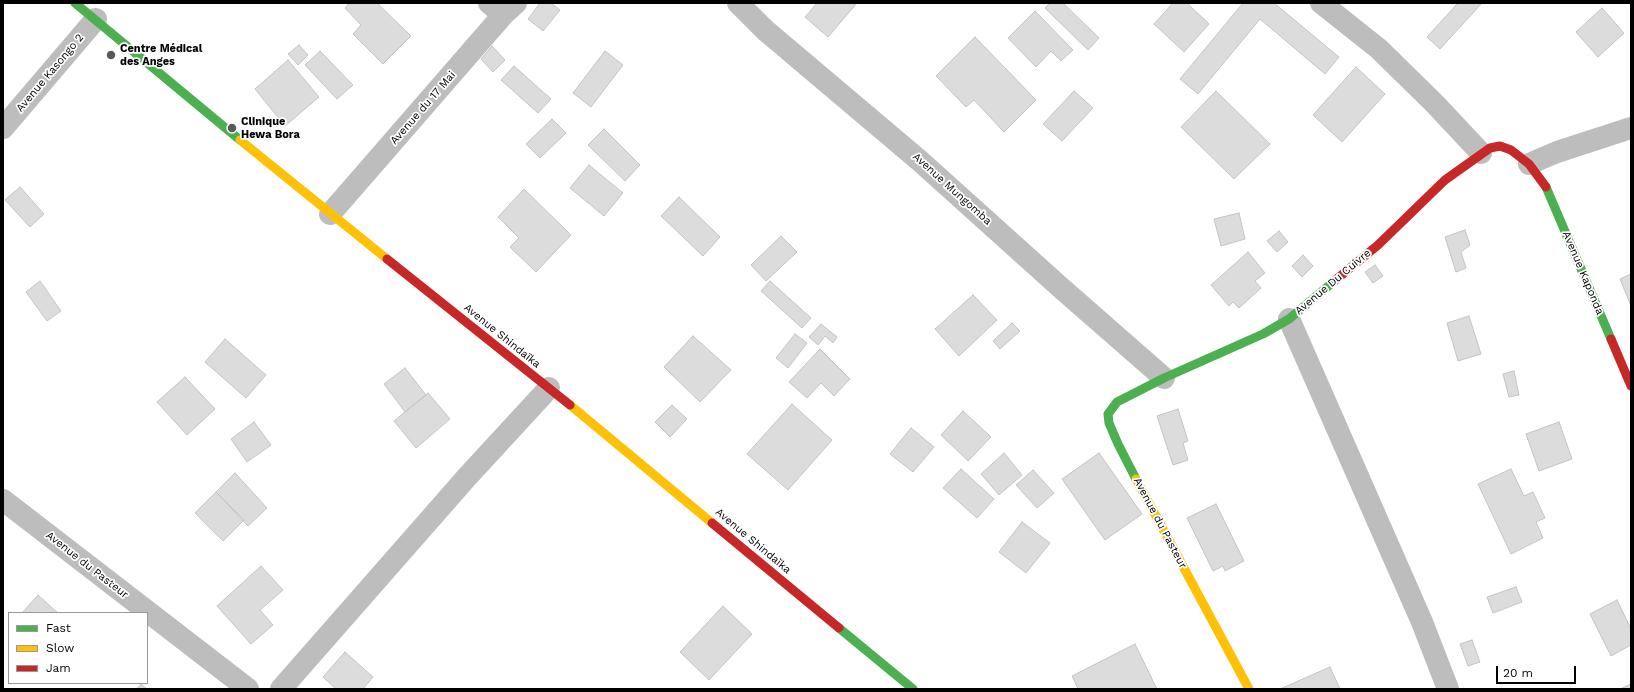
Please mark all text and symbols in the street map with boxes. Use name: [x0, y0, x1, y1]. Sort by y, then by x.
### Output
street label: Avenue Kasongo 2: [14, 31, 86, 115]
place label: Centre Médical des Anges: [120, 42, 202, 68]
marker: Centre Médical des Anges: [105, 49, 117, 61]
street label: Avenue du 17 Mai: [388, 69, 458, 147]
place label: Clinique Hewa Bora: [241, 115, 300, 141]
marker: Clinique Hewa Bora: [226, 122, 238, 134]
street label: Avenue Mungomba: [910, 150, 994, 228]
street label: Avenue Kaponda: [1559, 229, 1607, 317]
street label: Avenue Du Cuivre: [1292, 246, 1374, 318]
street label: Avenue Shindaïka: [461, 301, 543, 371]
street label: Avenue du Pasteur: [1130, 475, 1190, 571]
street label: Avenue Shindaïka: [713, 506, 793, 576]
street label: Avenue du Pasteur: [43, 529, 131, 601]
legend: [8, 612, 148, 684]
text: Fast: [46, 621, 71, 635]
text: Slow: [46, 641, 74, 655]
scale bar: [1498, 658, 1578, 684]
text: Jam: [46, 661, 71, 675]
text: 20 m: [1503, 666, 1533, 680]

